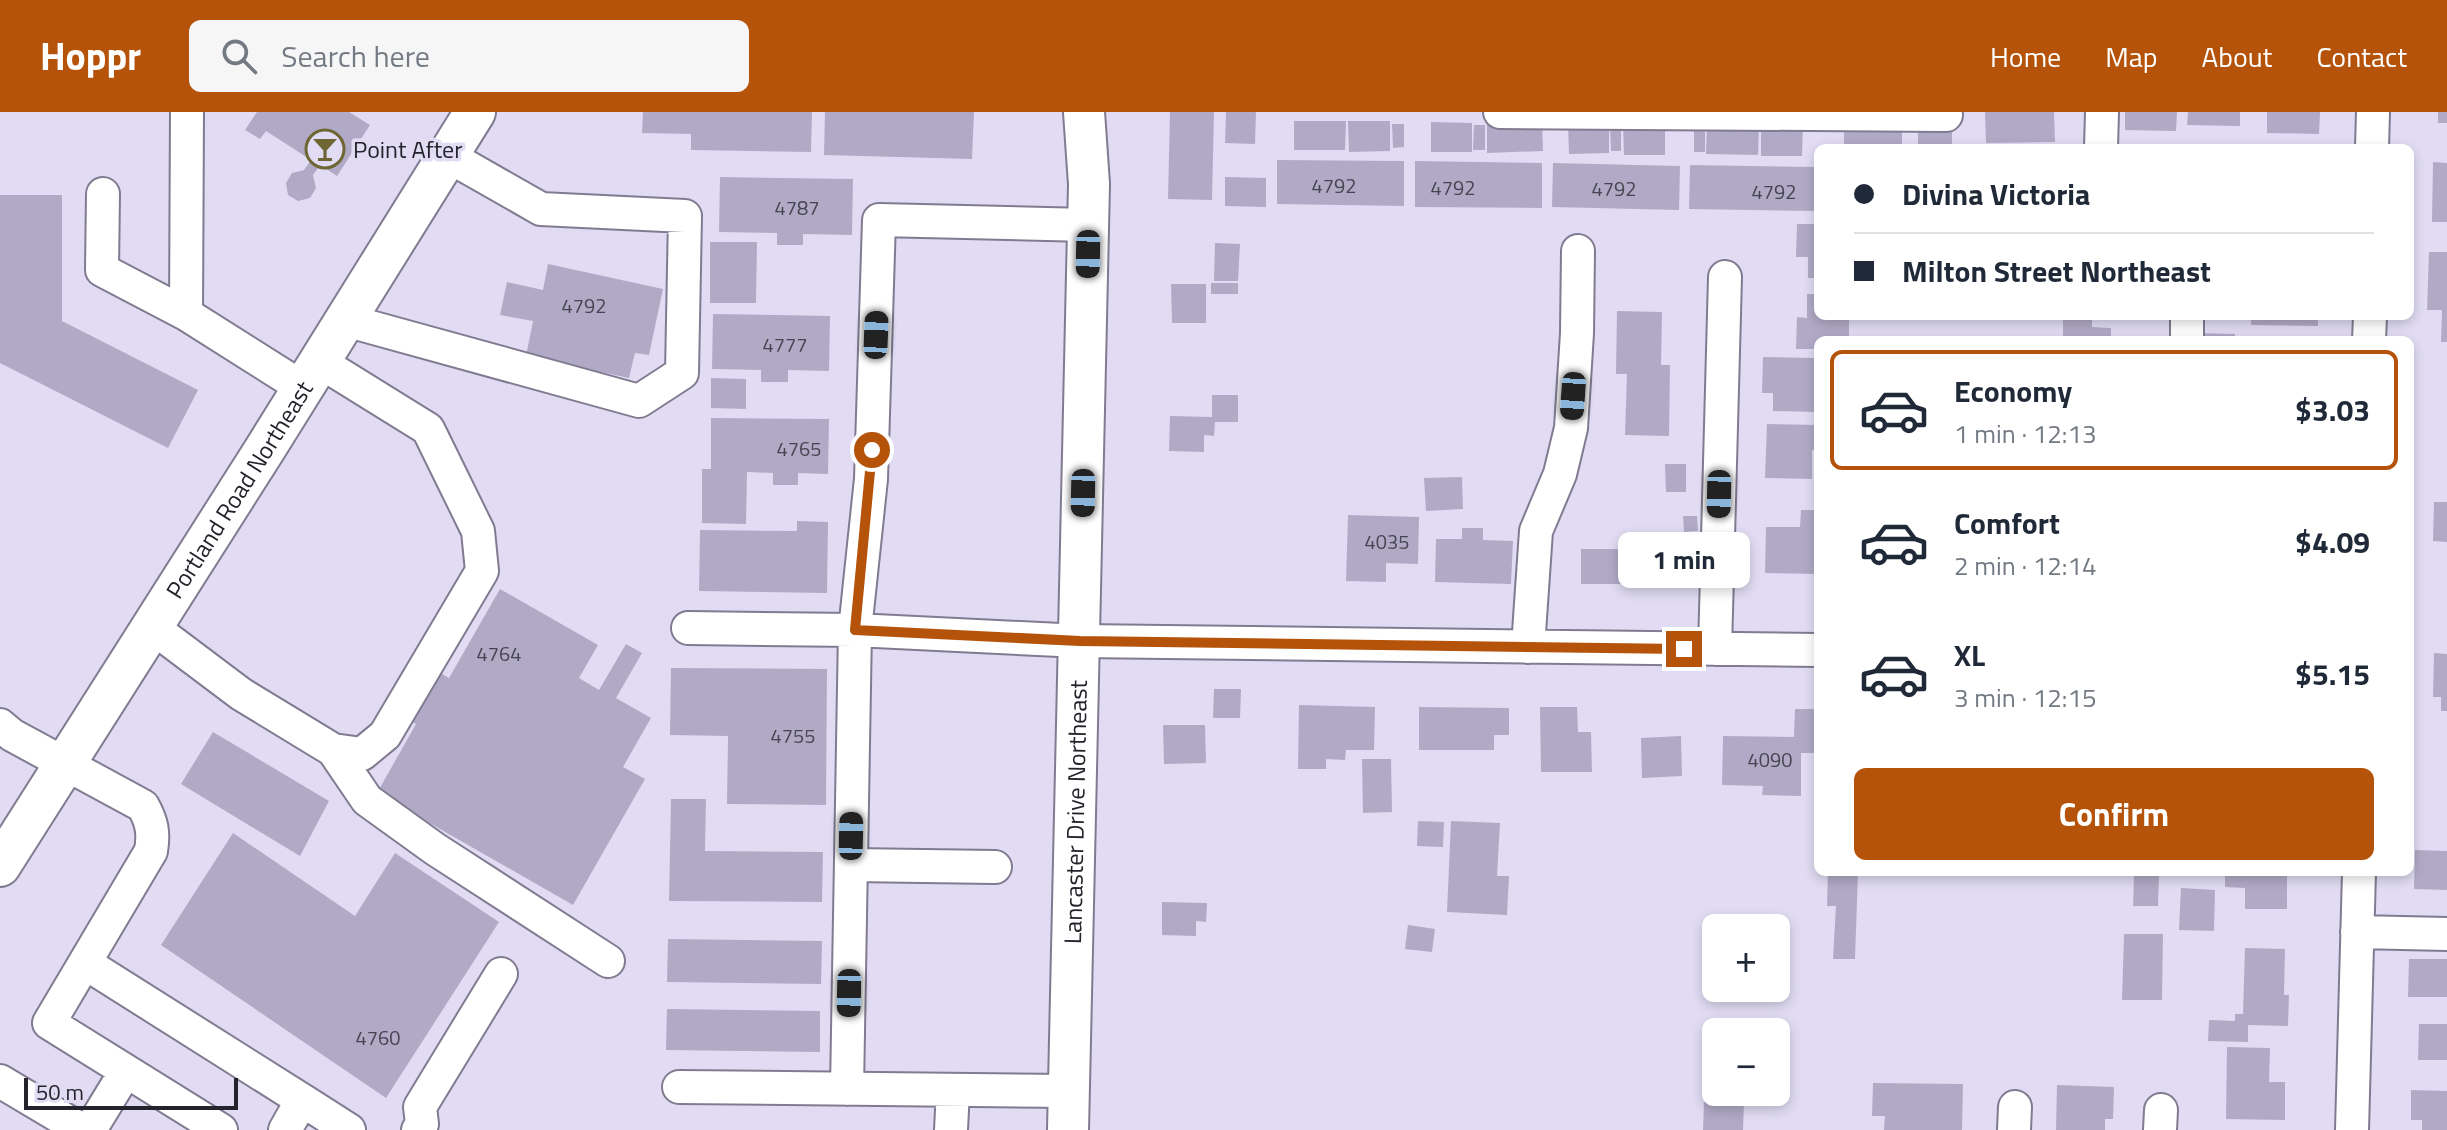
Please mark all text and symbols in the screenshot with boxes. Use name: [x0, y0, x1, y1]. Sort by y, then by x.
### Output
search box: [189, 20, 749, 92]
text: Hoppr: [40, 27, 141, 85]
text: Search here: [281, 33, 430, 79]
icon: search: [217, 34, 261, 78]
text: Home: [1990, 35, 2061, 78]
text: Map: [2105, 35, 2158, 78]
text: About: [2202, 35, 2272, 78]
text: Contact: [2316, 35, 2407, 78]
bar icon: Point After: [304, 128, 346, 170]
place label: Point After: [353, 131, 463, 167]
house number: 4792: [1312, 170, 1356, 201]
text: Divina Victoria: [1902, 171, 2090, 217]
house number: 4792: [1431, 172, 1475, 203]
house number: 4792: [1592, 173, 1636, 204]
house number: 4792: [1752, 176, 1796, 207]
house number: 4787: [775, 192, 819, 223]
car: [1076, 230, 1100, 278]
text: Milton Street Northeast: [1902, 248, 2211, 294]
house number: 4792: [562, 290, 606, 321]
car: [863, 311, 889, 359]
house number: 4777: [763, 329, 807, 360]
text: Economy: [1954, 368, 2072, 414]
car: [1559, 371, 1587, 421]
street label: Portland Road Northeast: [157, 373, 322, 605]
icon: car: [1858, 374, 1930, 446]
text: $3.03: [2295, 387, 2370, 433]
text: 1 min · 12:13: [1954, 414, 2097, 453]
route start: [854, 432, 890, 468]
house number: 4765: [777, 433, 821, 464]
car: [1071, 469, 1095, 517]
car: [1707, 470, 1731, 518]
text: Comfort: [1954, 500, 2060, 546]
icon: car: [1858, 506, 1930, 578]
text: $4.09: [2295, 519, 2370, 565]
house number: 4035: [1365, 526, 1409, 557]
callout: 1 min: [1618, 533, 1750, 589]
text: 1 min: [1652, 540, 1716, 579]
text: 2 min · 12:14: [1954, 546, 2097, 585]
route end: [1666, 631, 1702, 667]
text: XL: [1954, 632, 1985, 678]
house number: 4764: [477, 638, 521, 669]
icon: car: [1858, 638, 1930, 710]
text: $5.15: [2295, 651, 2370, 697]
text: 3 min · 12:15: [1954, 678, 2097, 717]
street label: Lancaster Drive Northeast: [1054, 679, 1096, 945]
house number: 4755: [771, 720, 815, 751]
house number: 4090: [1748, 744, 1792, 775]
button: Confirm: [1854, 768, 2374, 860]
car: [839, 812, 863, 860]
map controls: [1702, 914, 1790, 1106]
button: +: [1702, 914, 1790, 1002]
car: [837, 969, 861, 1017]
button: −: [1702, 1018, 1790, 1106]
house number: 4760: [356, 1022, 400, 1053]
scale bar: [24, 1074, 238, 1110]
text: 50 m: [36, 1075, 84, 1109]

